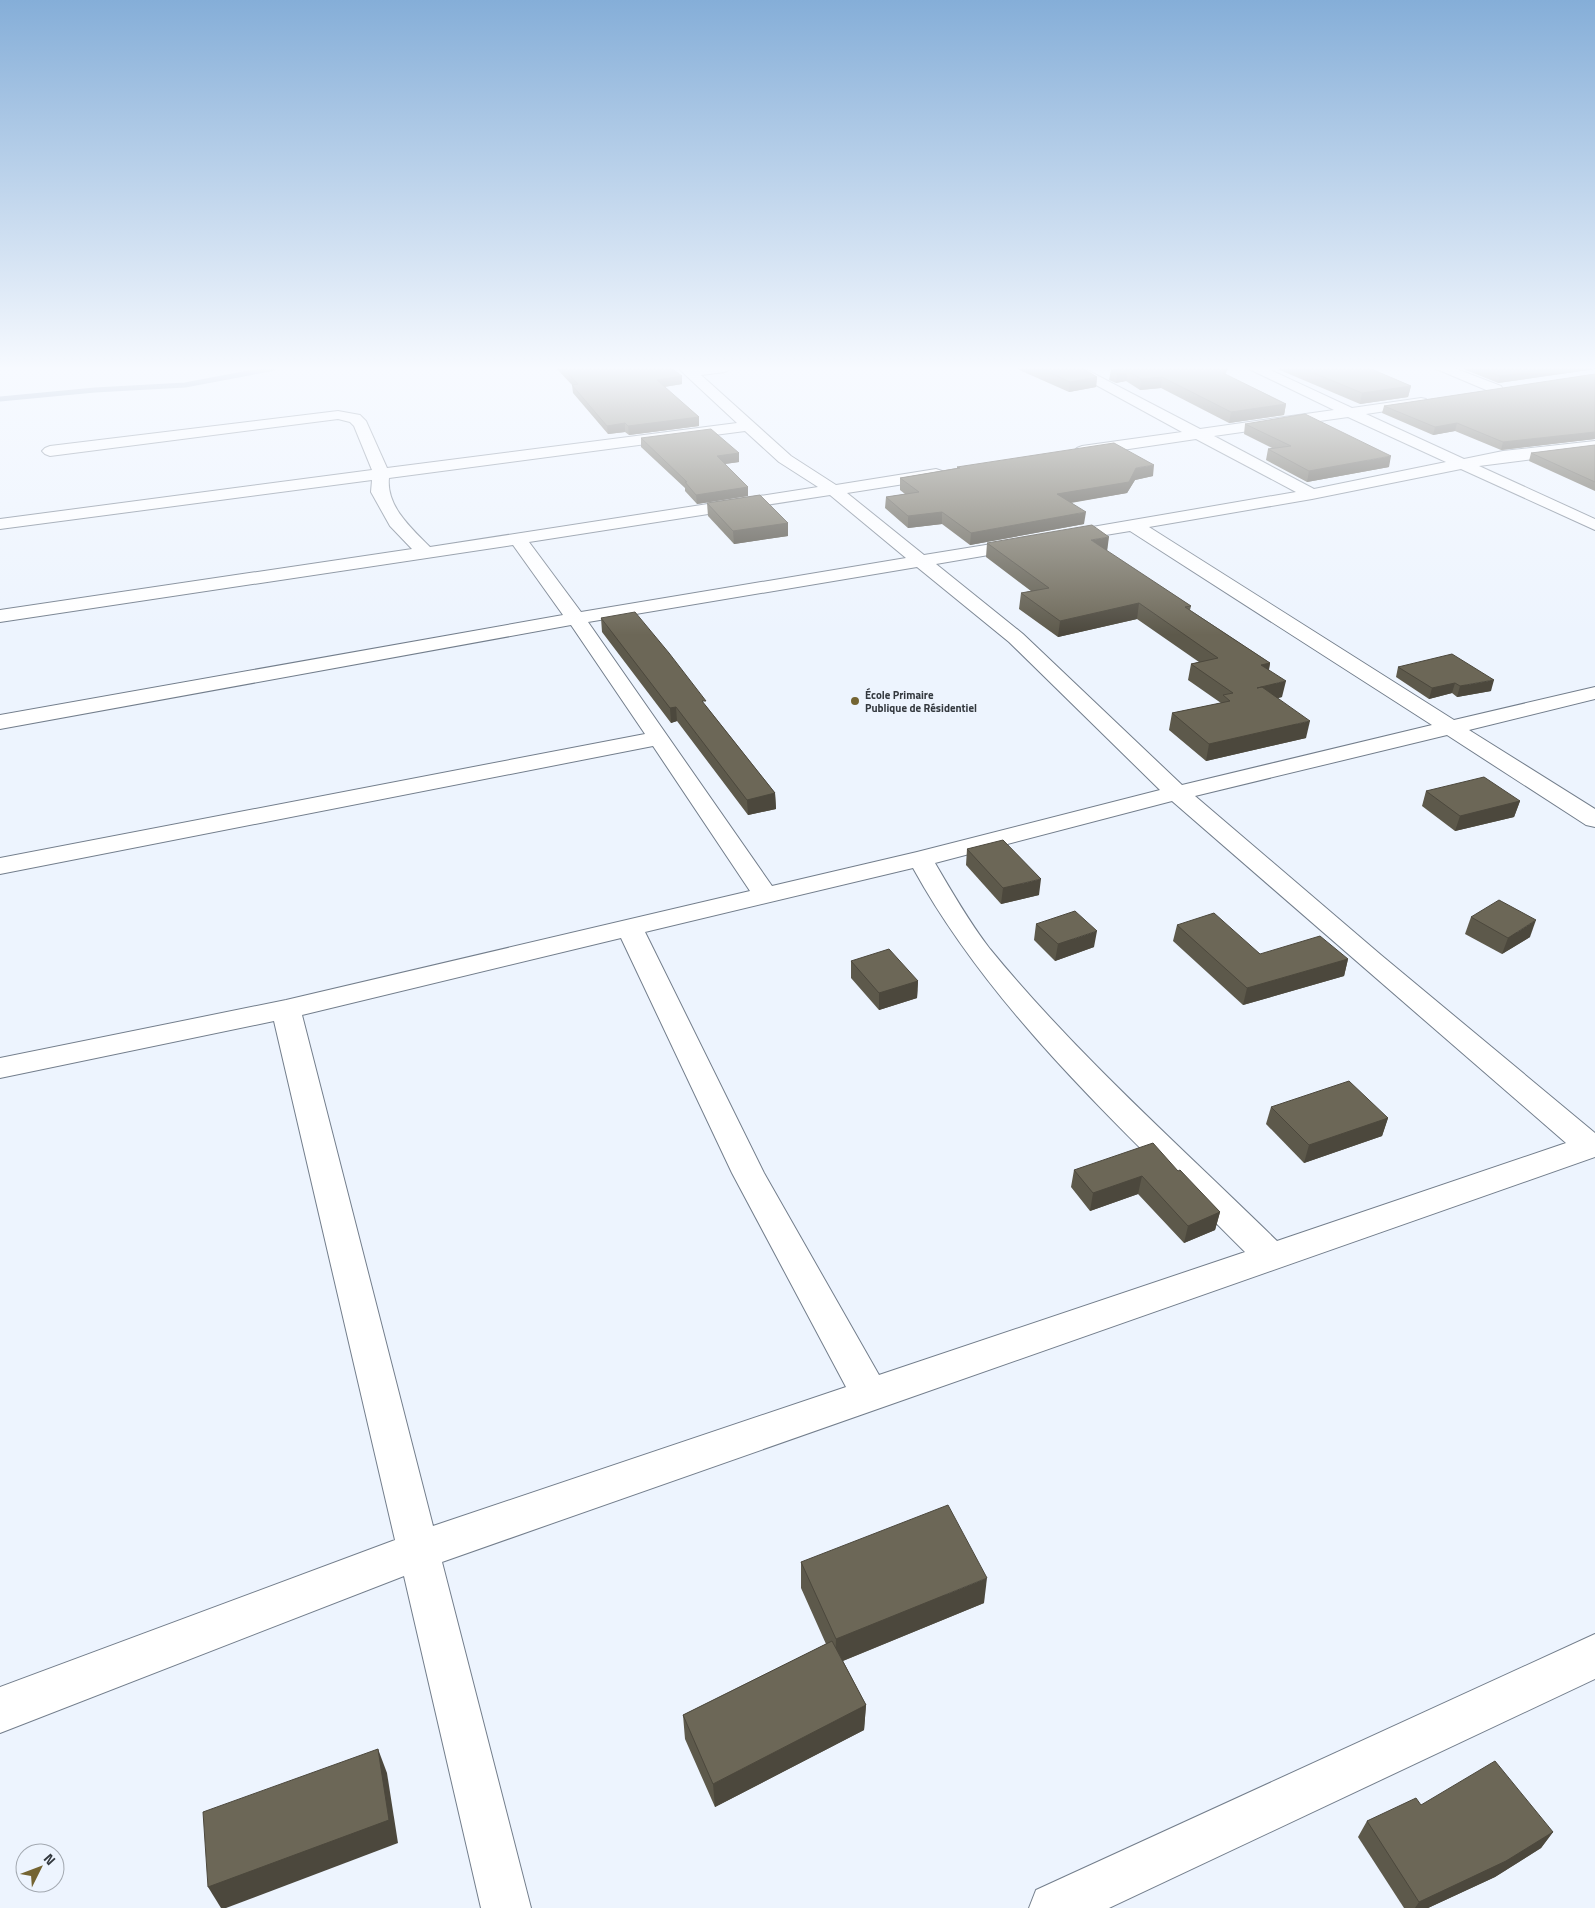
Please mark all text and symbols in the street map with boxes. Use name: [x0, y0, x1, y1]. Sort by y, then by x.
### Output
place label: École Primaire Publique de Résidentiel: [865, 687, 977, 716]
marker: École Primaire Publique de Résidentiel: [849, 695, 861, 707]
north arrow: [15, 1843, 65, 1893]
text: N: [39, 1848, 61, 1870]

